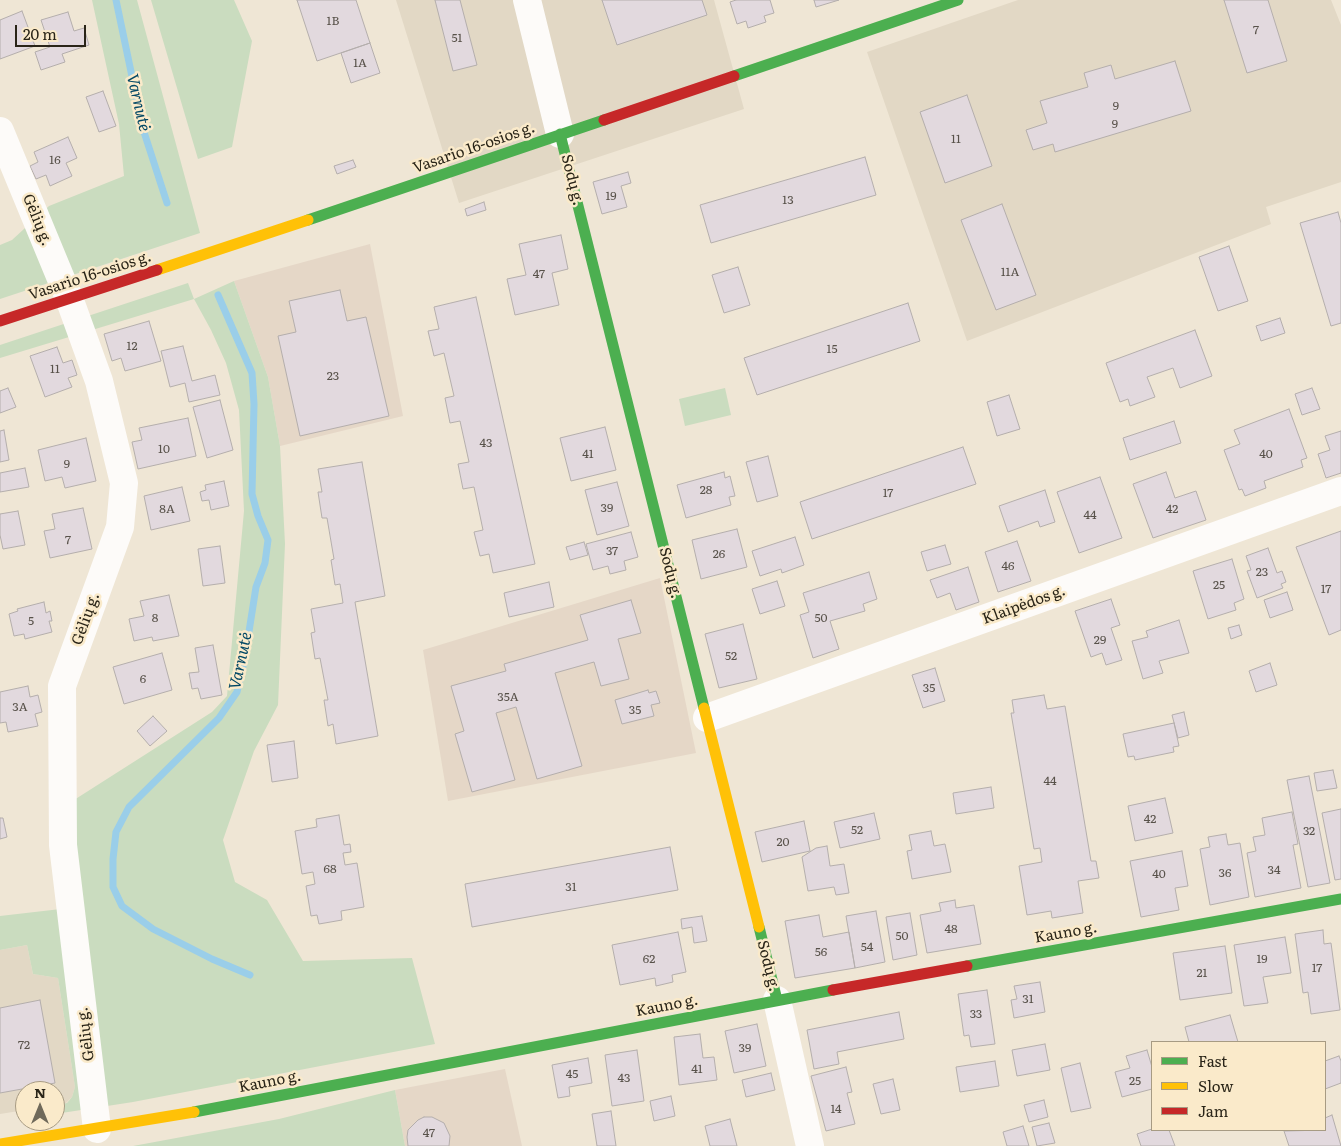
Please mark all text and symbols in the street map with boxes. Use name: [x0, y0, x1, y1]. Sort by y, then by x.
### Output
house number: 1B: [327, 14, 339, 28]
scale bar: [18, 15, 89, 47]
text: 20 m: [23, 22, 57, 45]
house number: 7: [1253, 23, 1259, 37]
house number: 51: [452, 31, 462, 45]
house number: 1A: [353, 56, 367, 70]
water label: Varnutė: [122, 72, 154, 134]
house number: 9: [1113, 99, 1119, 113]
house number: 9: [1112, 117, 1118, 131]
street label: Vasario 16-osios g.: [411, 119, 537, 177]
house number: 11: [951, 132, 961, 146]
street label: Sodų g.: [557, 152, 587, 208]
house number: 16: [49, 153, 61, 167]
house number: 19: [605, 189, 617, 203]
street label: Gėlių g.: [18, 191, 56, 249]
house number: 13: [782, 193, 794, 207]
street label: Vasario 16-osios g.: [26, 248, 154, 304]
house number: 11A: [1001, 265, 1019, 279]
house number: 47: [533, 267, 545, 281]
house number: 12: [127, 339, 137, 353]
house number: 15: [827, 342, 837, 356]
house number: 11: [50, 362, 60, 376]
house number: 23: [327, 369, 339, 383]
house number: 43: [479, 436, 493, 450]
house number: 10: [158, 442, 170, 456]
house number: 41: [582, 447, 594, 461]
house number: 40: [1259, 447, 1273, 461]
house number: 9: [64, 457, 70, 471]
house number: 28: [700, 483, 712, 497]
house number: 17: [883, 486, 893, 500]
house number: 39: [601, 501, 613, 515]
house number: 8A: [159, 502, 175, 516]
house number: 42: [1166, 502, 1178, 516]
house number: 44: [1083, 508, 1097, 522]
house number: 7: [65, 533, 71, 547]
house number: 37: [606, 544, 618, 558]
street label: Sodų g.: [655, 545, 685, 601]
house number: 26: [713, 547, 725, 561]
house number: 46: [1001, 559, 1015, 573]
house number: 23: [1256, 565, 1268, 579]
house number: 25: [1213, 578, 1225, 592]
street label: Klaipėdos g.: [980, 582, 1068, 628]
house number: 17: [1321, 582, 1331, 596]
street label: Gėlių g.: [68, 590, 104, 648]
house number: 8: [152, 611, 158, 625]
house number: 50: [814, 611, 828, 625]
house number: 5: [28, 614, 34, 628]
water label: Varnutė: [226, 630, 256, 692]
house number: 29: [1094, 633, 1106, 647]
house number: 52: [725, 649, 737, 663]
house number: 6: [140, 672, 146, 686]
house number: 35: [923, 681, 935, 695]
house number: 35A: [497, 690, 519, 704]
house number: 3A: [12, 700, 28, 714]
house number: 35: [629, 703, 641, 717]
house number: 44: [1043, 774, 1057, 788]
house number: 42: [1144, 812, 1156, 826]
house number: 52: [851, 823, 863, 837]
house number: 32: [1303, 824, 1315, 838]
house number: 20: [776, 835, 790, 849]
house number: 68: [323, 862, 337, 876]
house number: 34: [1267, 863, 1281, 877]
house number: 36: [1219, 866, 1231, 880]
house number: 40: [1152, 867, 1166, 881]
house number: 31: [565, 880, 577, 894]
street label: Kauno g.: [1033, 919, 1099, 947]
house number: 48: [944, 922, 958, 936]
house number: 50: [895, 929, 909, 943]
street label: Sodų g.: [753, 938, 783, 994]
house number: 54: [861, 940, 873, 954]
house number: 56: [815, 945, 827, 959]
house number: 62: [643, 952, 655, 966]
house number: 19: [1256, 952, 1268, 966]
house number: 17: [1312, 961, 1322, 975]
house number: 21: [1197, 966, 1207, 980]
street label: Kauno g.: [634, 991, 700, 1021]
house number: 31: [1022, 992, 1034, 1006]
street label: Gėlių g.: [74, 1006, 98, 1062]
house number: 33: [970, 1007, 982, 1021]
house number: 72: [18, 1038, 30, 1052]
house number: 39: [739, 1041, 751, 1055]
legend: [1151, 1041, 1326, 1131]
text: Fast: [1198, 1049, 1227, 1072]
house number: 41: [691, 1062, 703, 1076]
street label: Kauno g.: [237, 1067, 303, 1097]
house number: 45: [566, 1067, 578, 1081]
house number: 43: [617, 1071, 631, 1085]
house number: 25: [1129, 1074, 1141, 1088]
text: Slow: [1198, 1074, 1233, 1097]
north arrow: [15, 1081, 65, 1131]
text: N: [34, 1082, 46, 1102]
text: Jam: [1198, 1099, 1228, 1122]
house number: 14: [830, 1102, 842, 1116]
house number: 47: [423, 1126, 435, 1140]

